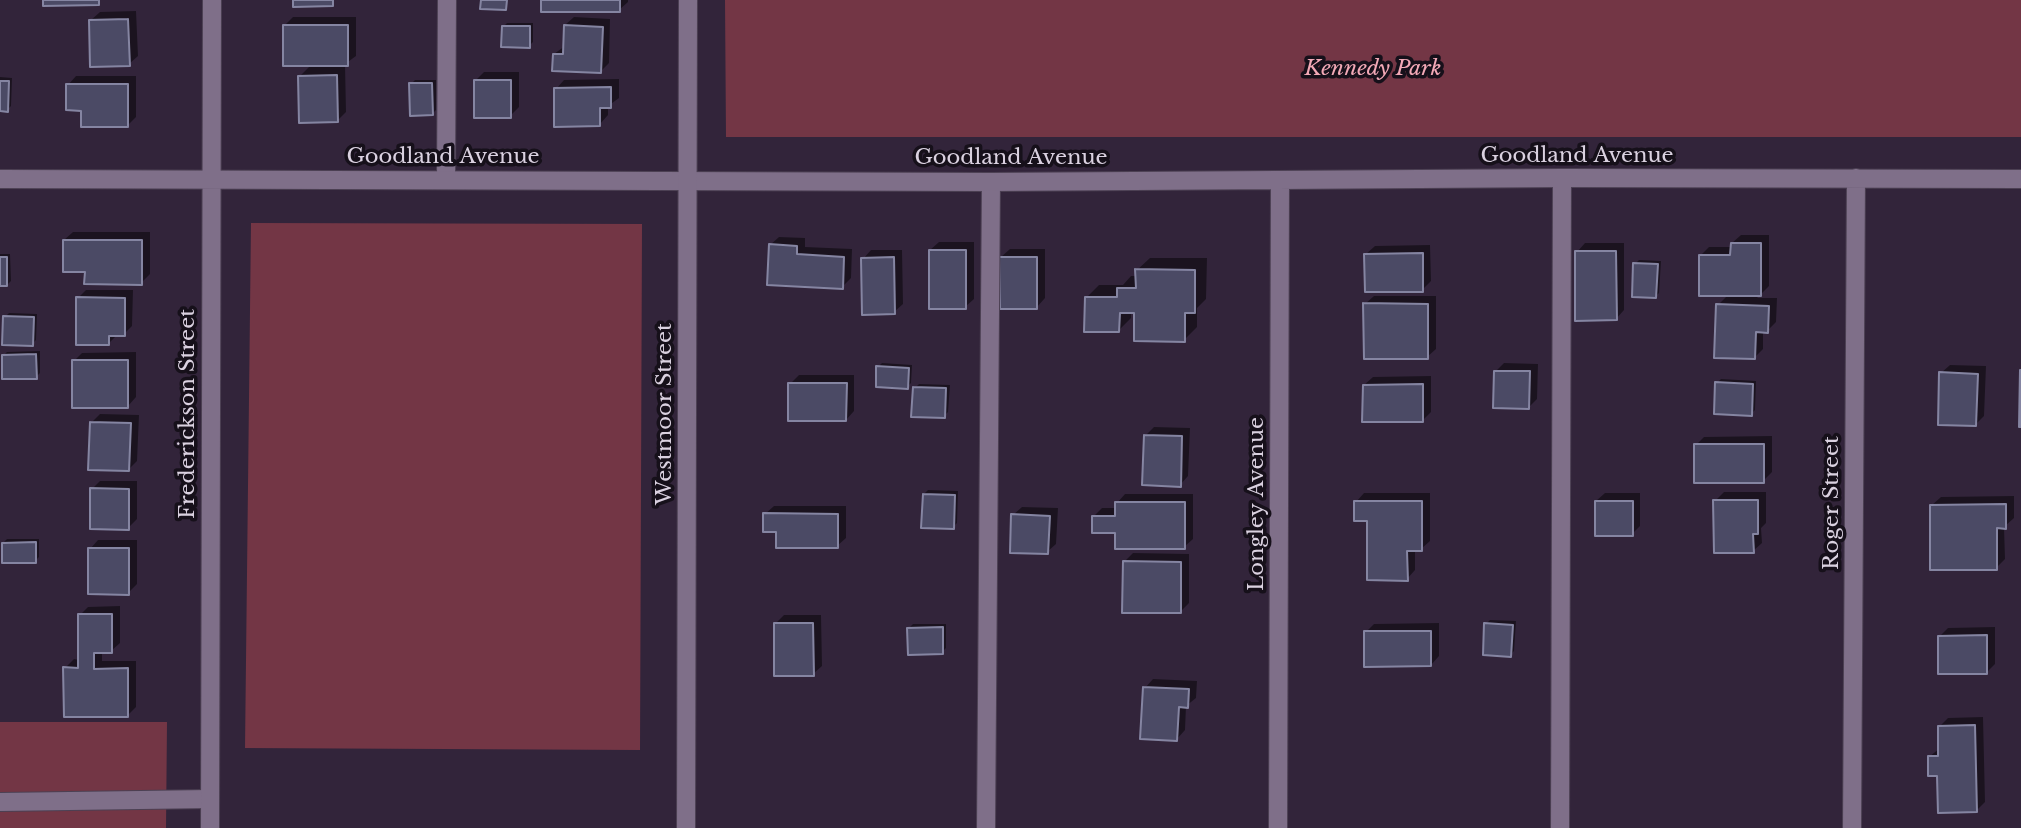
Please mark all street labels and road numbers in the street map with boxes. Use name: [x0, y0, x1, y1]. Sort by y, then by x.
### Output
street label: Goodland Avenue: [1480, 143, 1674, 169]
street label: Goodland Avenue: [346, 144, 540, 170]
street label: Goodland Avenue: [914, 145, 1108, 171]
street label: Frederickson Street: [175, 309, 201, 519]
street label: Westmoor Street: [652, 323, 678, 505]
street label: Longley Avenue: [1244, 417, 1270, 591]
street label: Roger Street: [1819, 436, 1845, 570]

